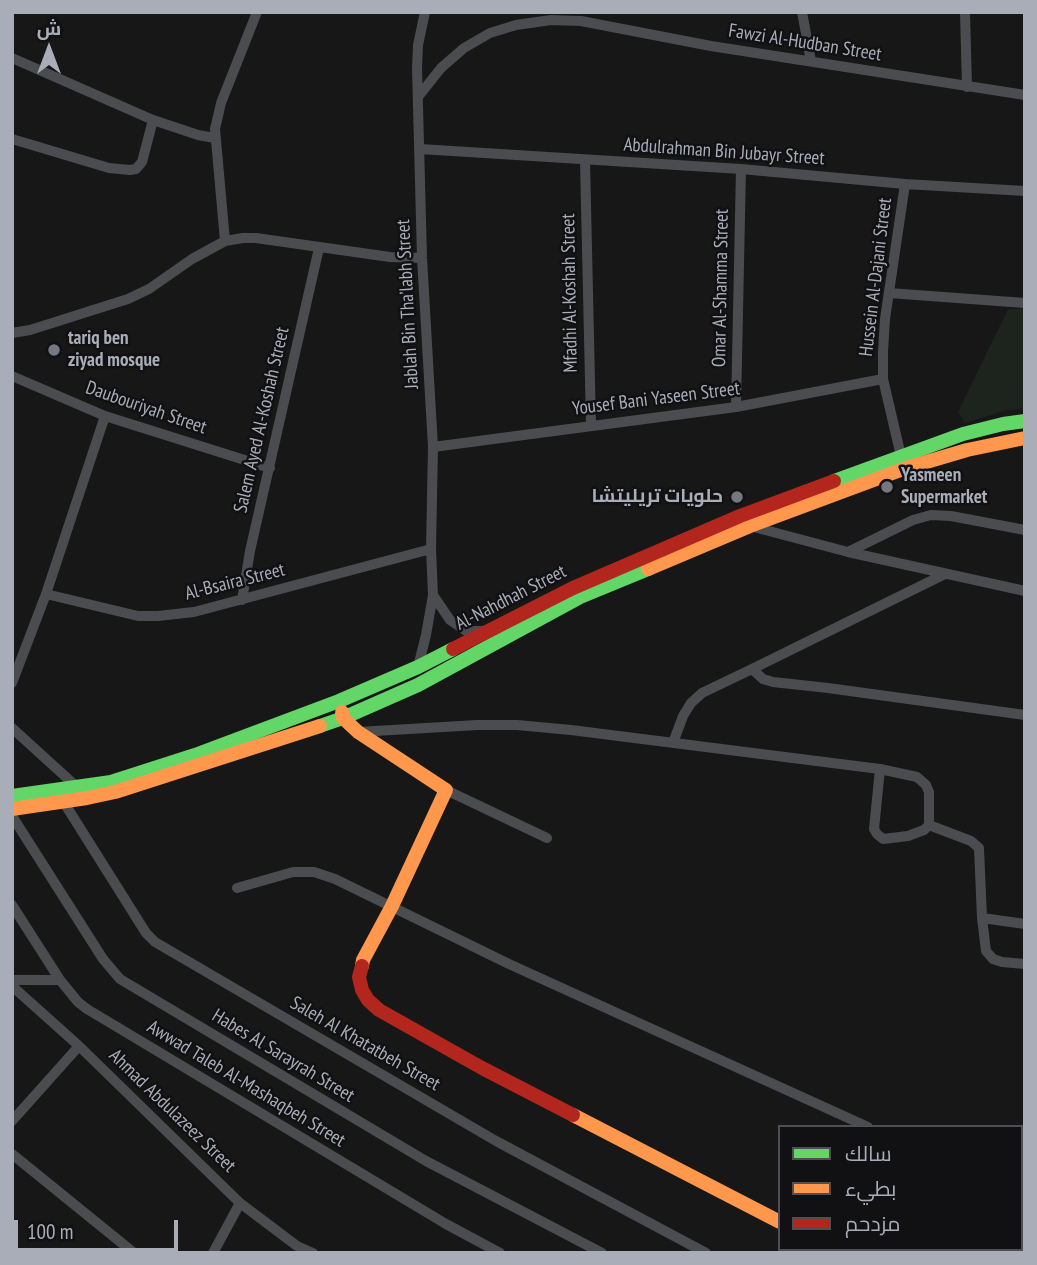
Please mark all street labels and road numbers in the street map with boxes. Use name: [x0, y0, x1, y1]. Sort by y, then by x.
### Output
street label: Fawzi Al-Hudban Street: [727, 20, 883, 66]
street label: Abdulrahman Bin Jubayr Street: [623, 134, 825, 170]
street label: Hussein Al-Dajani Street: [855, 196, 897, 358]
street label: Omar Al-Shamma Street: [708, 209, 734, 367]
street label: Mfadhi Al-Koshah Street: [557, 213, 583, 373]
street label: Jablah Bin Tha’labh Street: [392, 219, 424, 389]
street label: Salem Ayed Al-Koshah Street: [230, 325, 294, 515]
street label: Daubouriyah Street: [83, 377, 209, 439]
street label: Yousef Bani Yaseen Street: [571, 377, 741, 421]
street label: Al-Bsaira Street: [183, 559, 287, 605]
street label: Al-Nahdhah Street: [452, 560, 570, 636]
street label: Saleh Al Khatatbeh Street: [286, 992, 444, 1096]
street label: Habes Al Sarayrah Street: [208, 1005, 358, 1107]
street label: Awwad Taleb Al-Mashaqbeh Street: [143, 1016, 349, 1152]
street label: Ahmad Abdulazeez Street: [104, 1045, 240, 1177]

